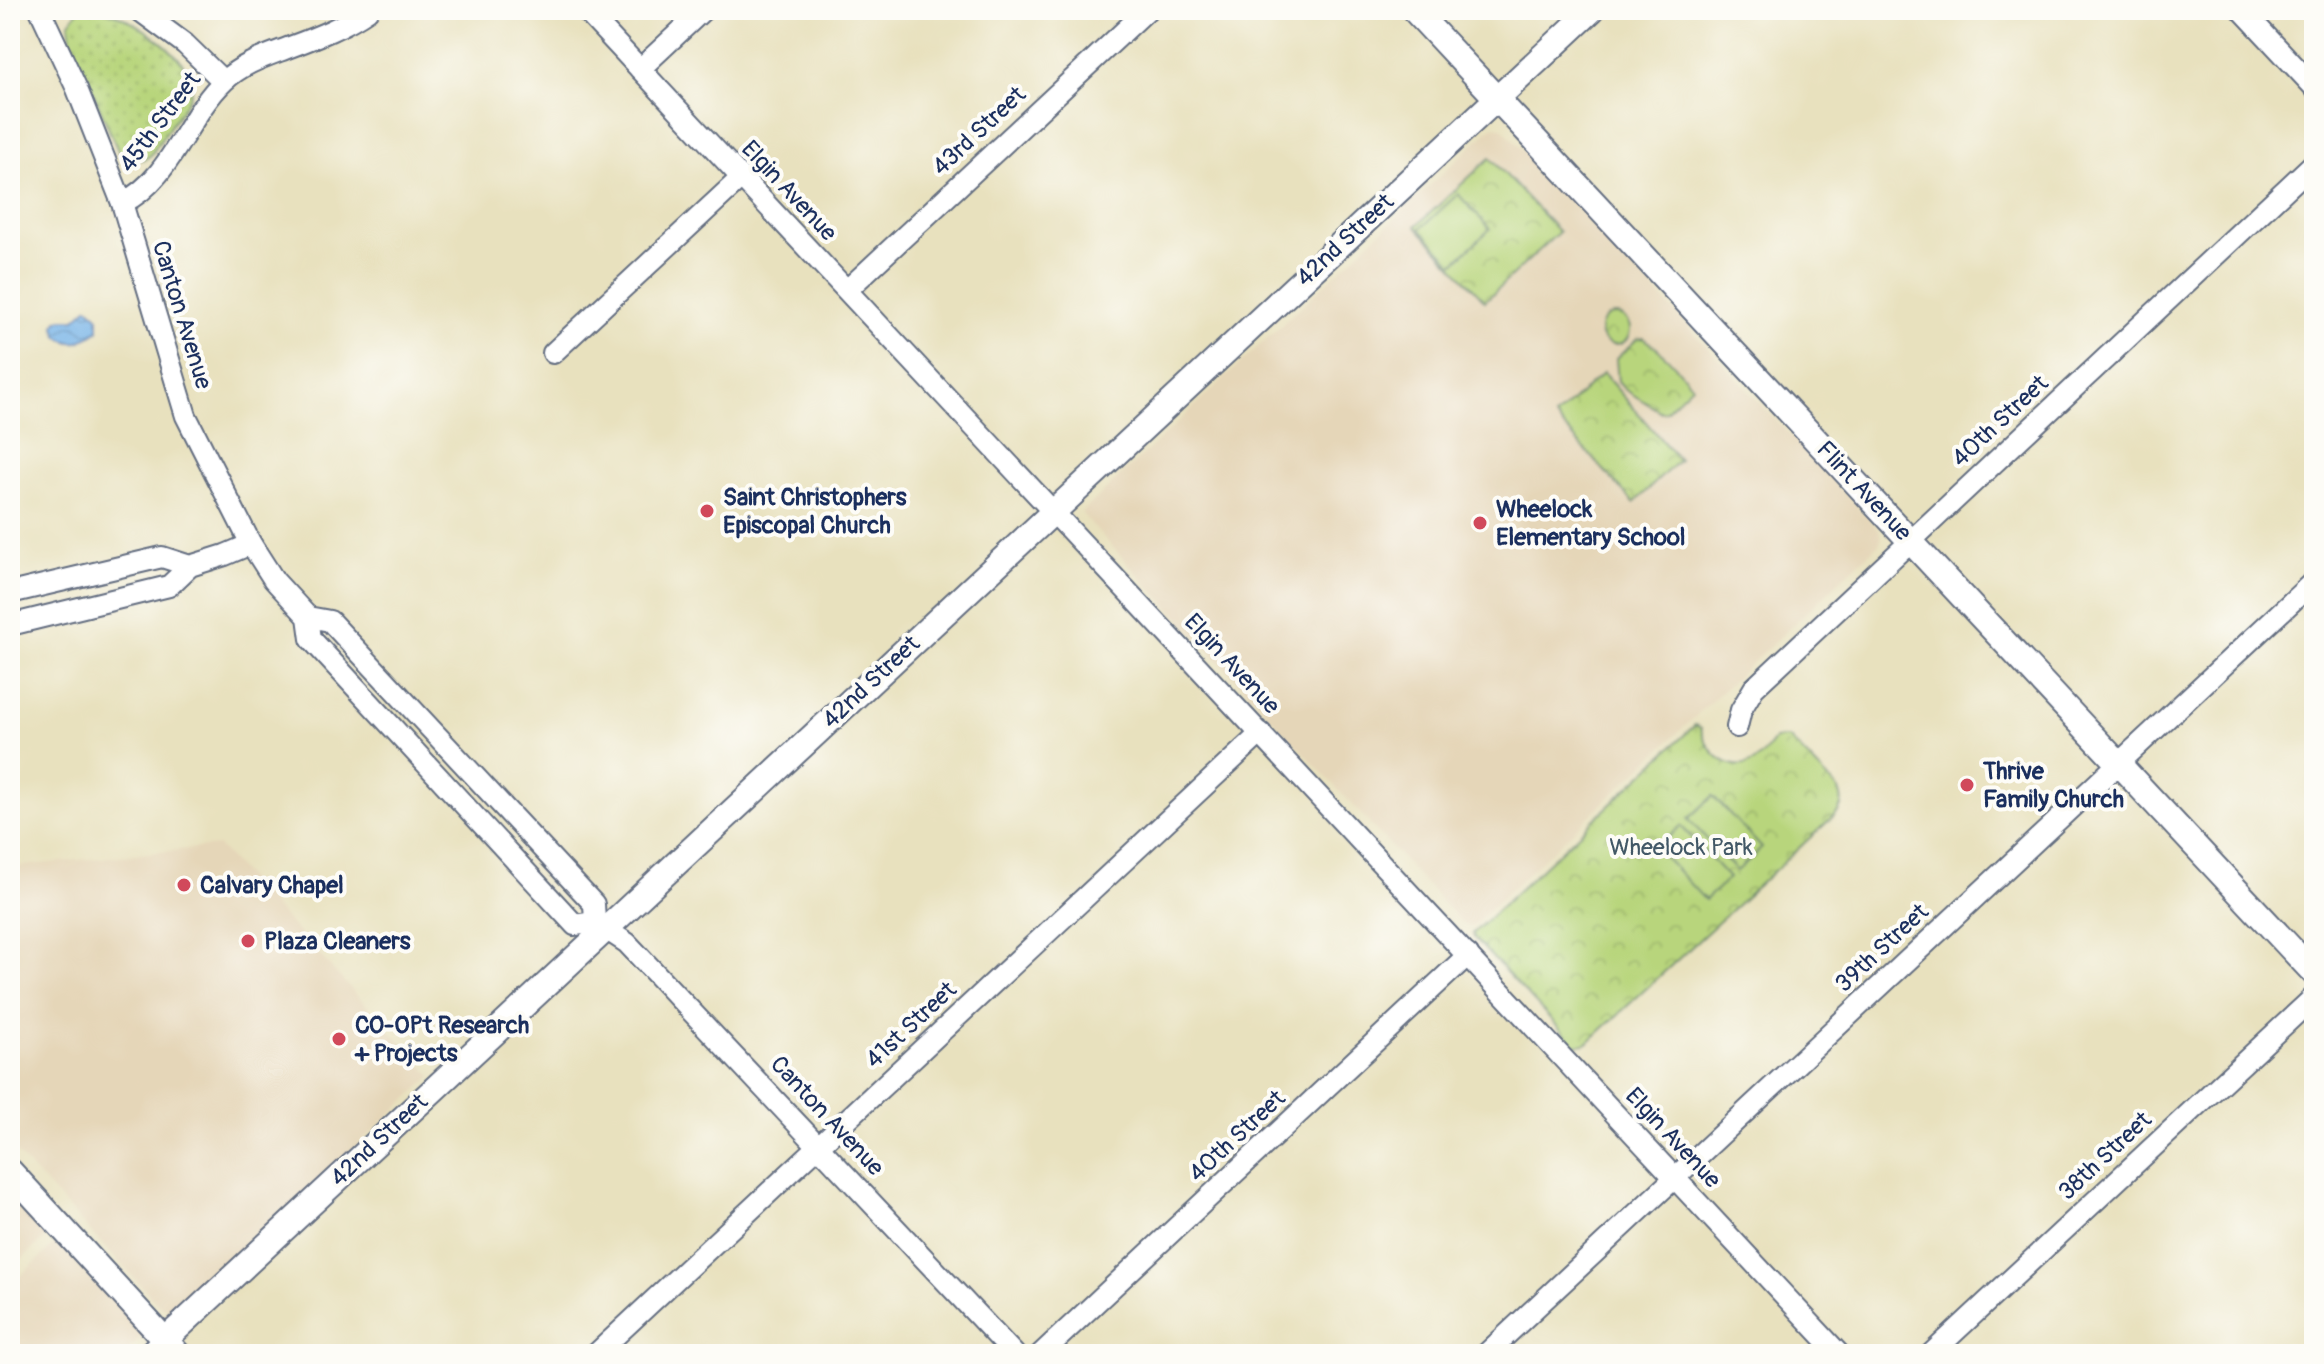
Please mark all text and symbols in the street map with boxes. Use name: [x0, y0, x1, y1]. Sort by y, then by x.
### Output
street label: 45th Street: [113, 66, 207, 178]
street label: 43rd Street: [926, 80, 1032, 182]
street label: Elgin Avenue: [735, 135, 843, 247]
street label: 42nd Street: [1290, 187, 1400, 293]
street label: Canton Avenue: [146, 237, 218, 393]
street label: 40th Street: [1946, 369, 2055, 473]
street label: Flint Avenue: [1810, 435, 1918, 547]
place label: Saint Christophers Episcopal Church: [723, 483, 907, 540]
place label: Wheelock Elementary School: [1496, 495, 1686, 552]
marker: Saint Christophers Episcopal Church: [698, 502, 716, 520]
marker: Wheelock Elementary School: [1471, 514, 1489, 532]
street label: Elgin Avenue: [1178, 608, 1286, 720]
street label: 42nd Street: [816, 629, 926, 735]
place label: Thrive Family Church: [1982, 757, 2124, 814]
marker: Thrive Family Church: [1958, 776, 1976, 794]
park label: Wheelock Park: [1609, 833, 1753, 862]
place label: Calvary Chapel: [200, 871, 344, 900]
marker: Calvary Chapel: [175, 876, 193, 894]
street label: 39th Street: [1829, 897, 1935, 998]
place label: Plaza Cleaners: [264, 927, 411, 956]
marker: Plaza Cleaners: [239, 932, 257, 950]
street label: 41st Street: [859, 975, 963, 1074]
place label: CO-OPt Research + Projects: [354, 1011, 529, 1068]
marker: CO-OPt Research + Projects: [330, 1030, 348, 1048]
street label: Canton Avenue: [764, 1050, 890, 1182]
street label: Elgin Avenue: [1619, 1082, 1727, 1194]
street label: 40th Street: [1183, 1084, 1292, 1188]
street label: 42nd Street: [324, 1087, 434, 1193]
street label: 38th Street: [2052, 1105, 2158, 1206]

